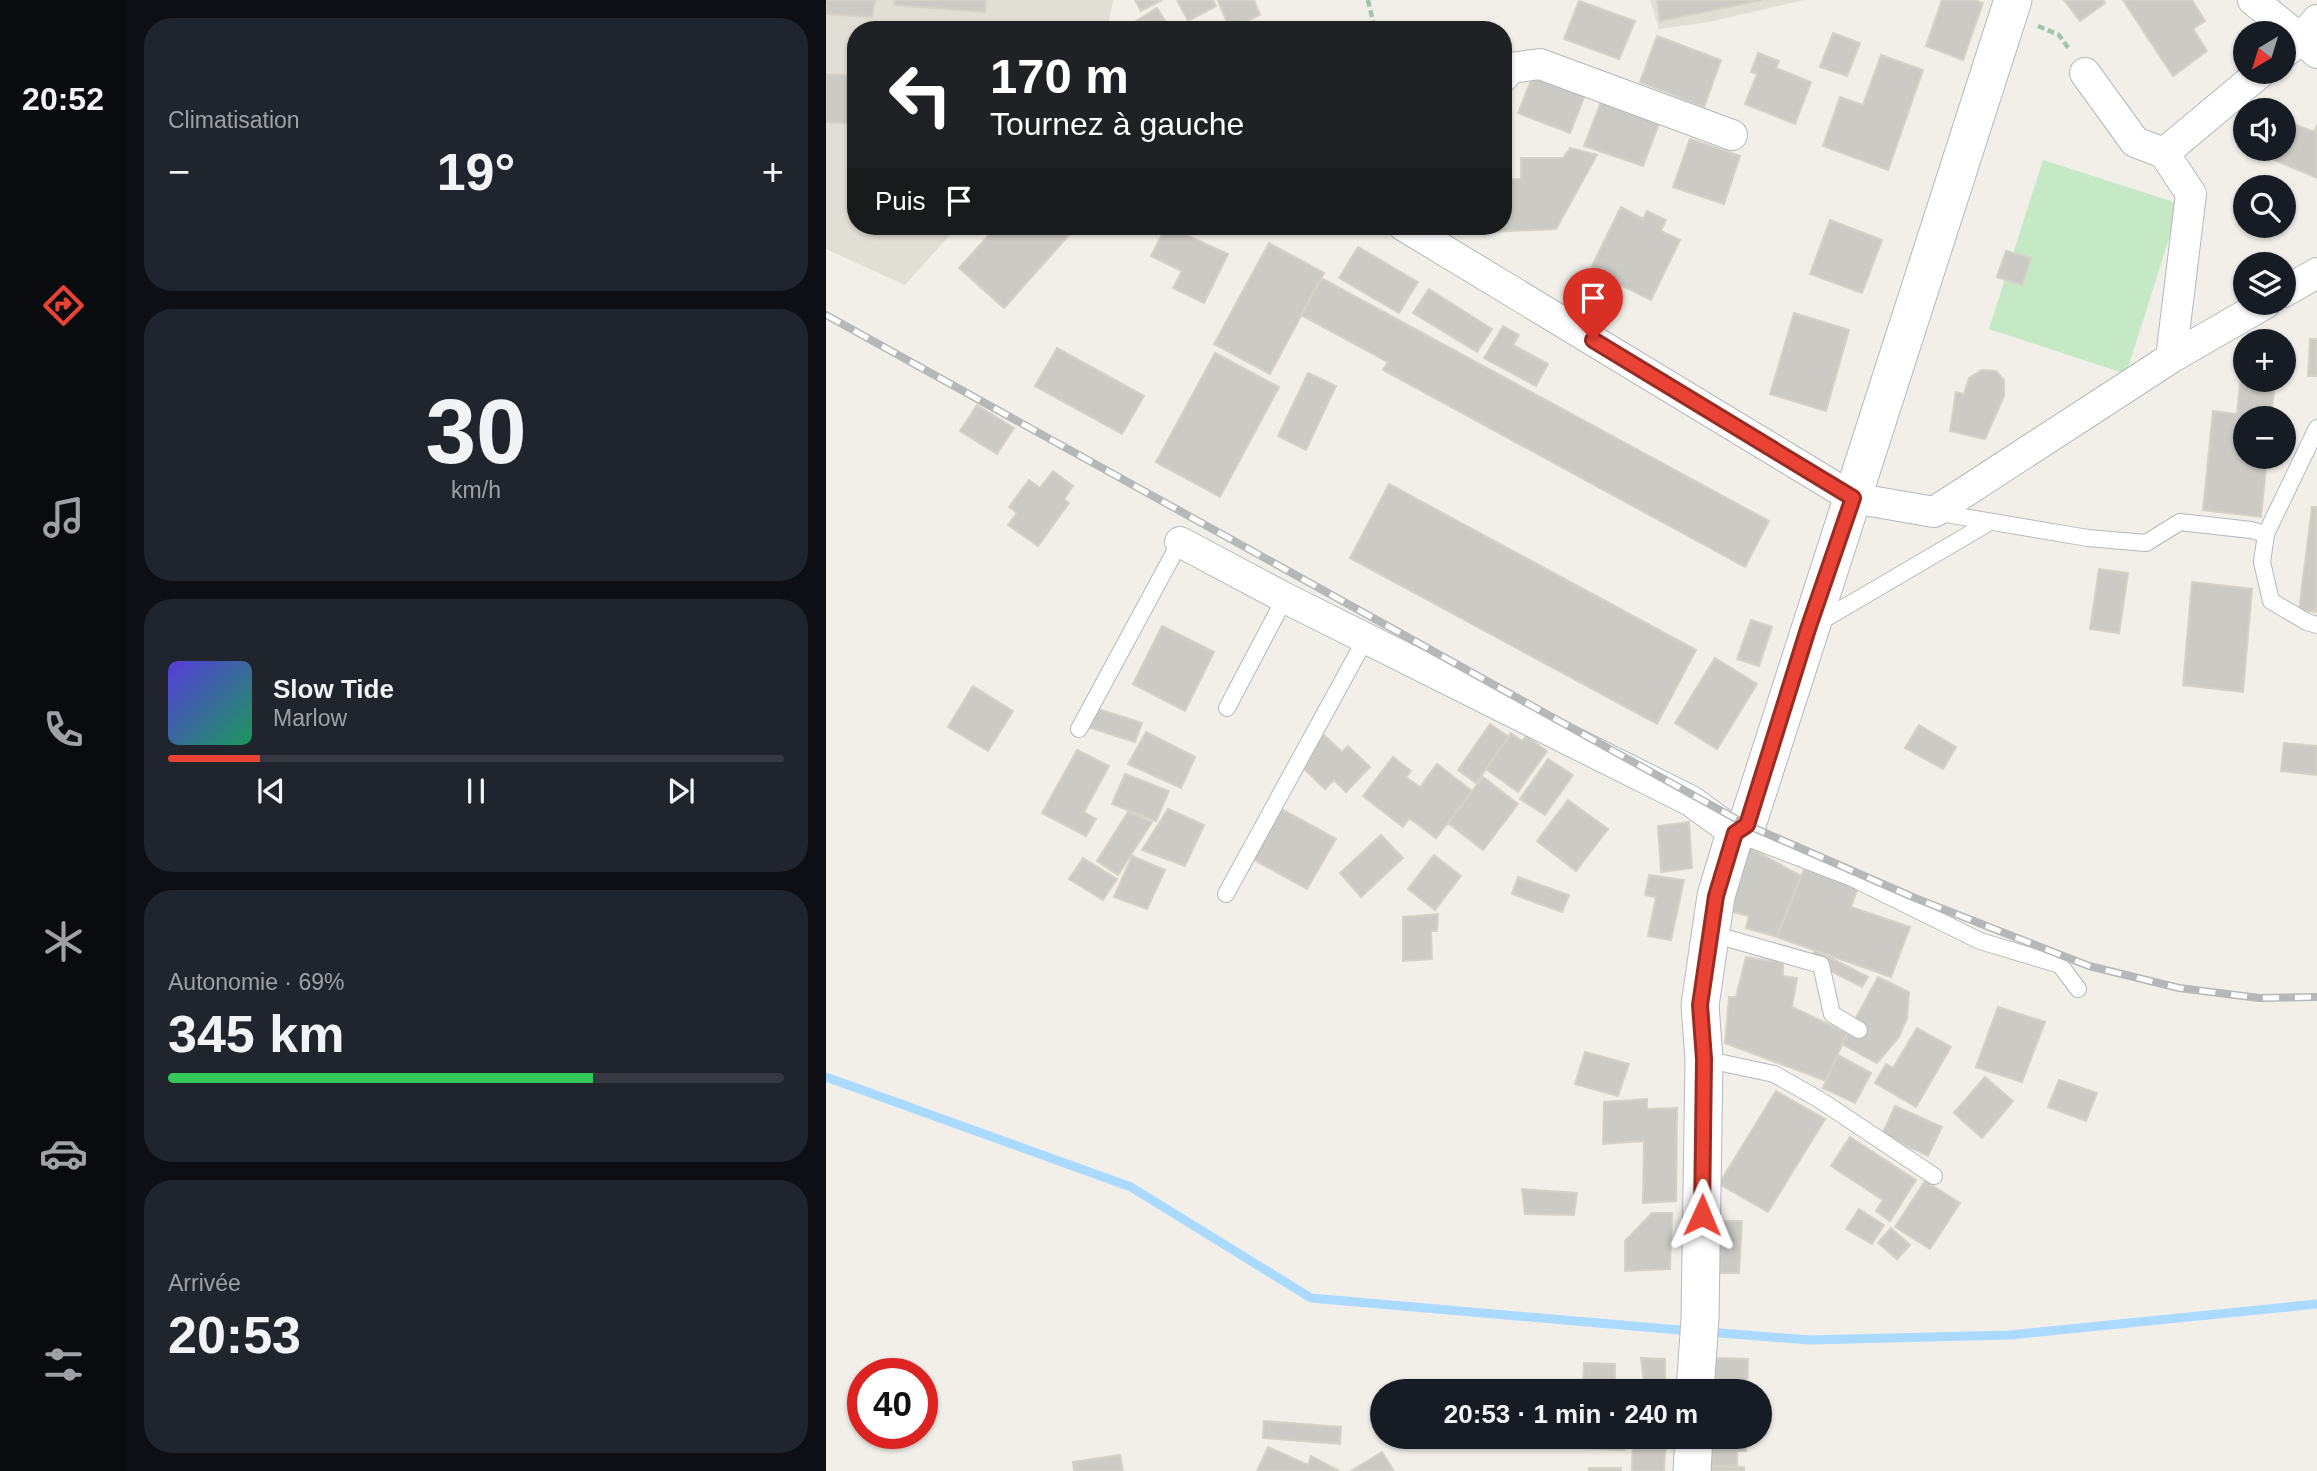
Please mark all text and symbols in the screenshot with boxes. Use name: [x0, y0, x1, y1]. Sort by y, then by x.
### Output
north arrow: [2233, 21, 2296, 84]
map controls: [2233, 21, 2296, 469]
icon: left: [875, 49, 966, 140]
text: 170 m: [990, 49, 1129, 103]
text: 20:52: [22, 81, 104, 117]
button: sound: [2233, 98, 2296, 161]
text: Tournez à gauche: [990, 106, 1244, 142]
text: Climatisation: [168, 107, 300, 133]
text: 19°: [437, 143, 515, 201]
text: −: [168, 151, 190, 193]
text: +: [762, 151, 784, 193]
button: search: [2233, 175, 2296, 238]
icon: arrive: [940, 182, 978, 220]
text: Puis: [875, 186, 926, 216]
button: layers: [2233, 252, 2296, 315]
pin: [1563, 268, 1623, 340]
icon: arrive: [1574, 279, 1612, 317]
icon: directions: [39, 281, 88, 330]
button: +: [2233, 329, 2296, 392]
text: 30: [425, 381, 527, 482]
button: −: [2233, 406, 2296, 469]
text: km/h: [451, 477, 501, 503]
icon: music: [39, 493, 88, 542]
text: Slow Tide: [273, 674, 394, 704]
icon: phone: [39, 705, 88, 754]
text: Marlow: [273, 705, 347, 731]
icon: previous: [252, 772, 290, 810]
icon: pause: [457, 772, 495, 810]
icon: next: [662, 772, 700, 810]
icon: climate: [39, 917, 88, 966]
text: Autonomie · 69%: [168, 969, 344, 995]
text: 345 km: [168, 1005, 344, 1063]
icon: car: [39, 1129, 88, 1178]
position arrow: [1665, 1178, 1739, 1252]
text: Arrivée: [168, 1270, 241, 1296]
text: 20:53: [168, 1306, 301, 1364]
icon: filters: [39, 1340, 88, 1389]
speed limit sign: 40: [847, 1358, 938, 1449]
text: 20:53 · 1 min · 240 m: [1444, 1399, 1698, 1429]

